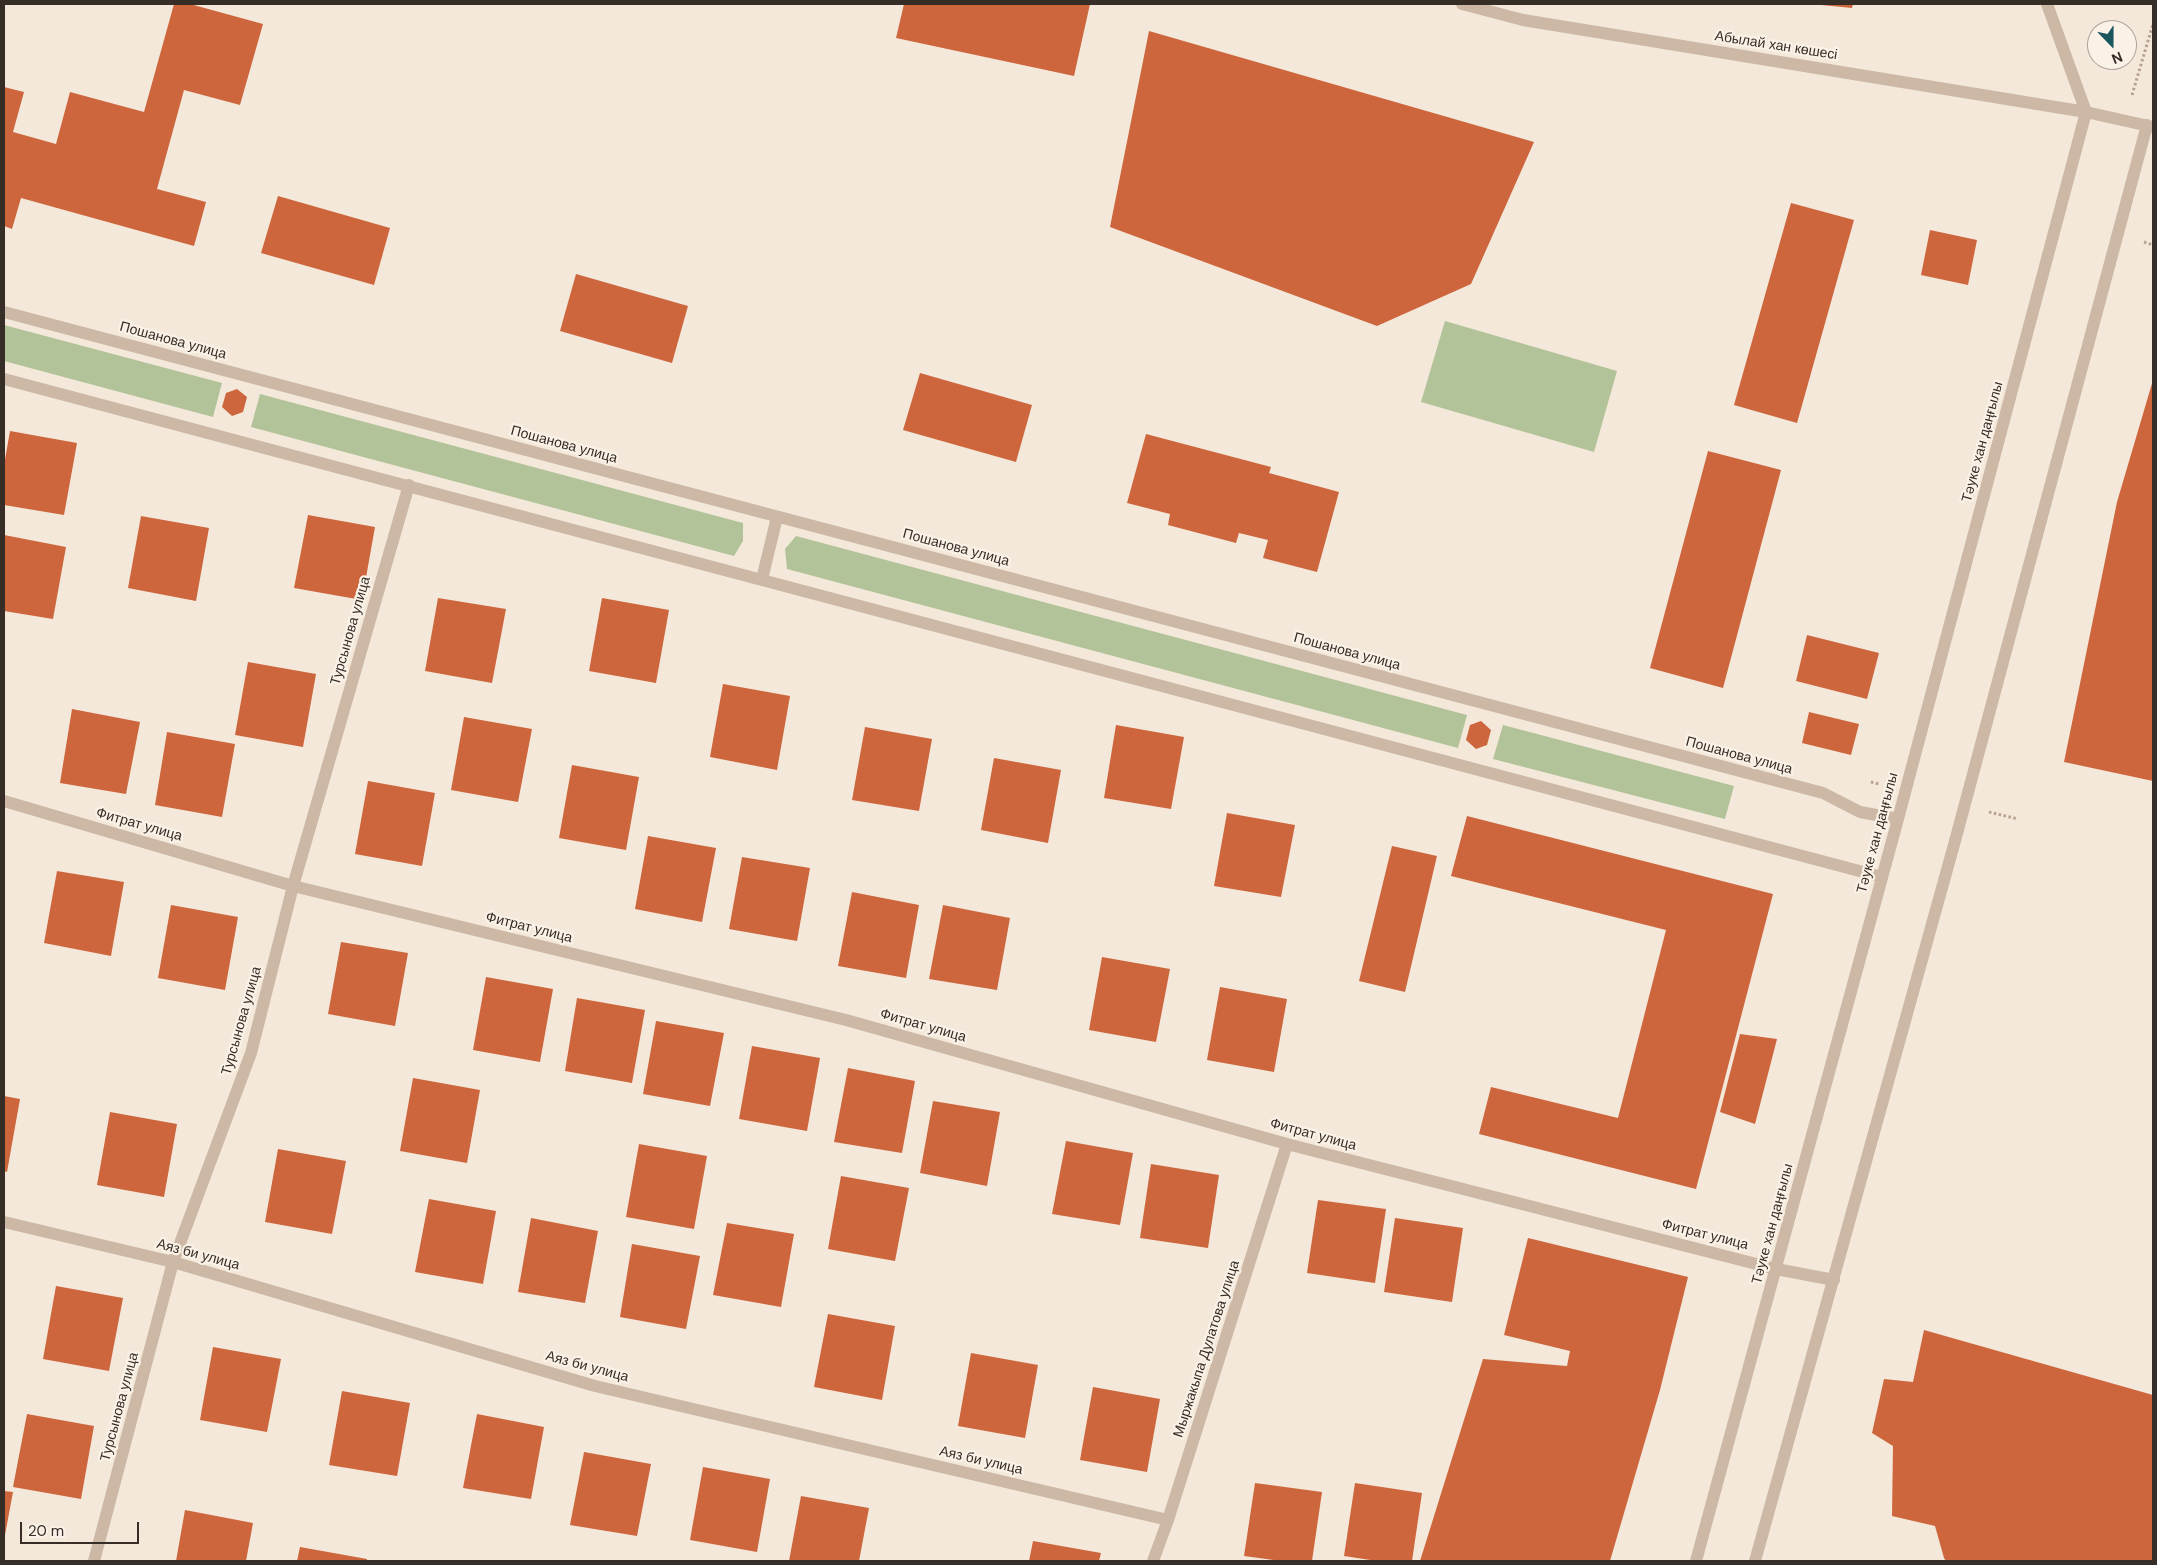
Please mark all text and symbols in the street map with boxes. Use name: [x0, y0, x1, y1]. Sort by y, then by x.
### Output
north arrow: [2087, 20, 2137, 70]
street label: Абылай хан көшесі: [1713, 28, 1839, 64]
text: N: [2109, 48, 2125, 68]
street label: Пошанова улица: [118, 319, 228, 363]
street label: Тәуке хан даңғылы: [1959, 380, 2007, 504]
street label: Пошанова улица: [509, 423, 619, 467]
street label: Пошанова улица: [901, 526, 1011, 570]
street label: Турсынова улица: [327, 575, 375, 687]
street label: Пошанова улица: [1292, 630, 1402, 674]
street label: Пошанова улица: [1684, 734, 1794, 778]
street label: Тәуке хан даңғылы: [1854, 771, 1902, 895]
street label: Фитрат улица: [94, 805, 184, 845]
street label: Фитрат улица: [484, 909, 574, 947]
street label: Турсынова улица: [218, 965, 266, 1077]
street label: Фитрат улица: [878, 1006, 968, 1046]
street label: Фитрат улица: [1268, 1115, 1358, 1155]
street label: Тәуке хан даңғылы: [1749, 1162, 1797, 1286]
street label: Фитрат улица: [1660, 1216, 1750, 1254]
street label: Аяз би улица: [155, 1236, 241, 1274]
street label: Мыржакыпа Дулатова улица: [1170, 1258, 1244, 1440]
street label: Аяз би улица: [544, 1348, 630, 1386]
street label: Турсынова улица: [97, 1351, 143, 1463]
street label: Аяз би улица: [938, 1443, 1024, 1479]
scale bar: [22, 1512, 141, 1544]
text: 20 m: [28, 1521, 64, 1541]

